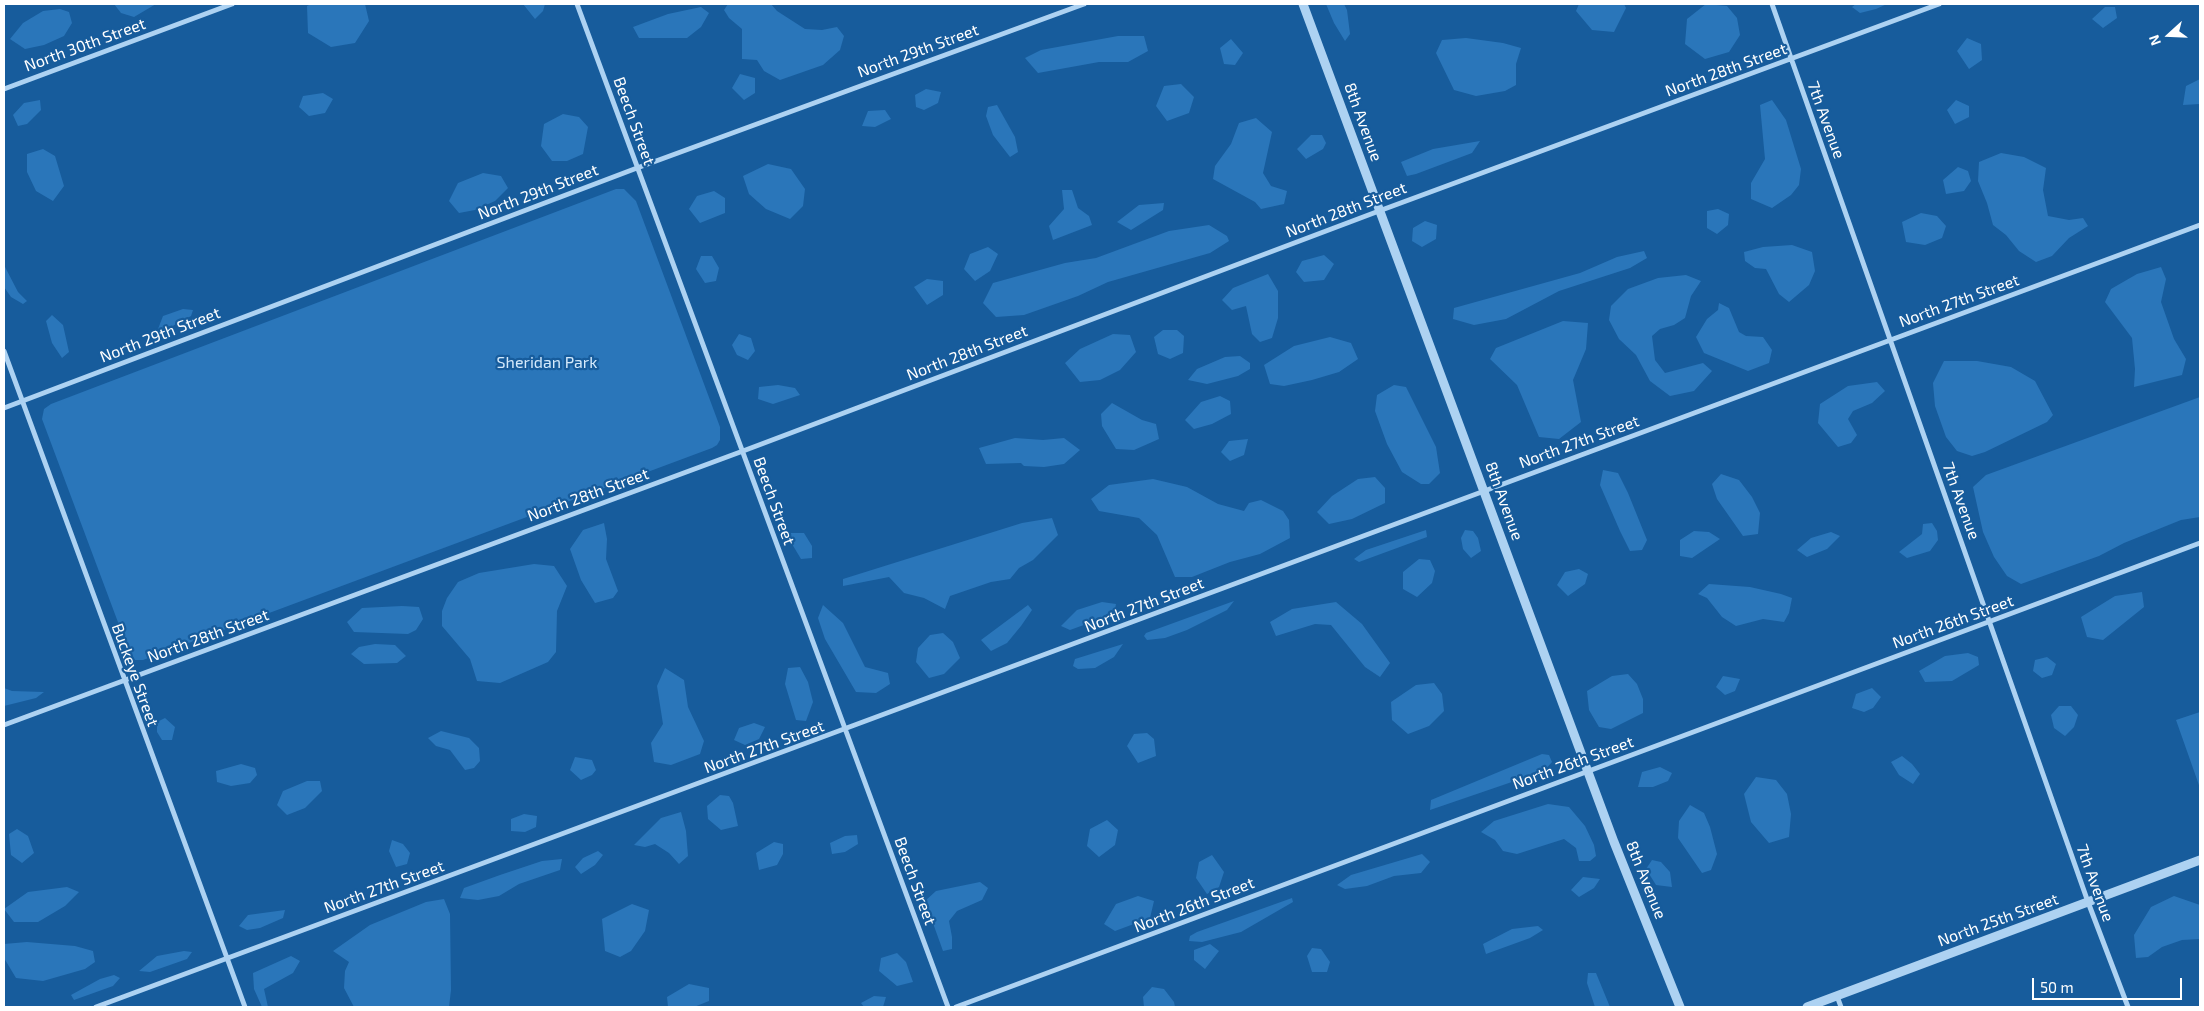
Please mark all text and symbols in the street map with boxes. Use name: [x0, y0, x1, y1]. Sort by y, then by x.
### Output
north arrow: [2144, 10, 2194, 60]
street label: North 30th Street: [22, 14, 148, 76]
street label: North 29th Street: [855, 20, 981, 82]
text: N: [2145, 33, 2164, 48]
street label: North 28th Street: [1663, 39, 1789, 101]
street label: Beech Street: [609, 74, 659, 168]
street label: 7th Avenue: [1803, 79, 1849, 161]
street label: 8th Avenue: [1340, 80, 1386, 164]
street label: North 29th Street: [475, 160, 601, 224]
street label: North 28th Street: [1283, 178, 1409, 242]
street label: North 27th Street: [1896, 270, 2022, 332]
street label: North 29th Street: [97, 303, 223, 367]
street label: North 28th Street: [904, 321, 1030, 385]
park label: Sheridan Park: [497, 353, 597, 373]
street label: North 27th Street: [1516, 411, 1642, 473]
street label: Beech Street: [749, 454, 799, 548]
street label: 8th Avenue: [1481, 459, 1527, 543]
street label: 7th Avenue: [1938, 460, 1984, 542]
street label: North 28th Street: [525, 464, 651, 526]
street label: North 27th Street: [1082, 573, 1206, 637]
street label: North 26th Street: [1890, 591, 2016, 653]
street label: North 28th Street: [145, 605, 271, 667]
street label: Buckeye Street: [107, 621, 163, 729]
street label: North 27th Street: [701, 716, 827, 778]
street label: North 26th Street: [1510, 732, 1636, 794]
street label: Beech Street: [890, 834, 940, 928]
street label: 8th Avenue: [1622, 838, 1670, 922]
street label: 7th Avenue: [2072, 842, 2118, 924]
street label: North 27th Street: [321, 856, 447, 918]
street label: North 26th Street: [1131, 873, 1257, 937]
street label: North 25th Street: [1935, 889, 2061, 951]
scale bar: [2034, 968, 2184, 1000]
text: 50 m: [2040, 978, 2074, 996]

